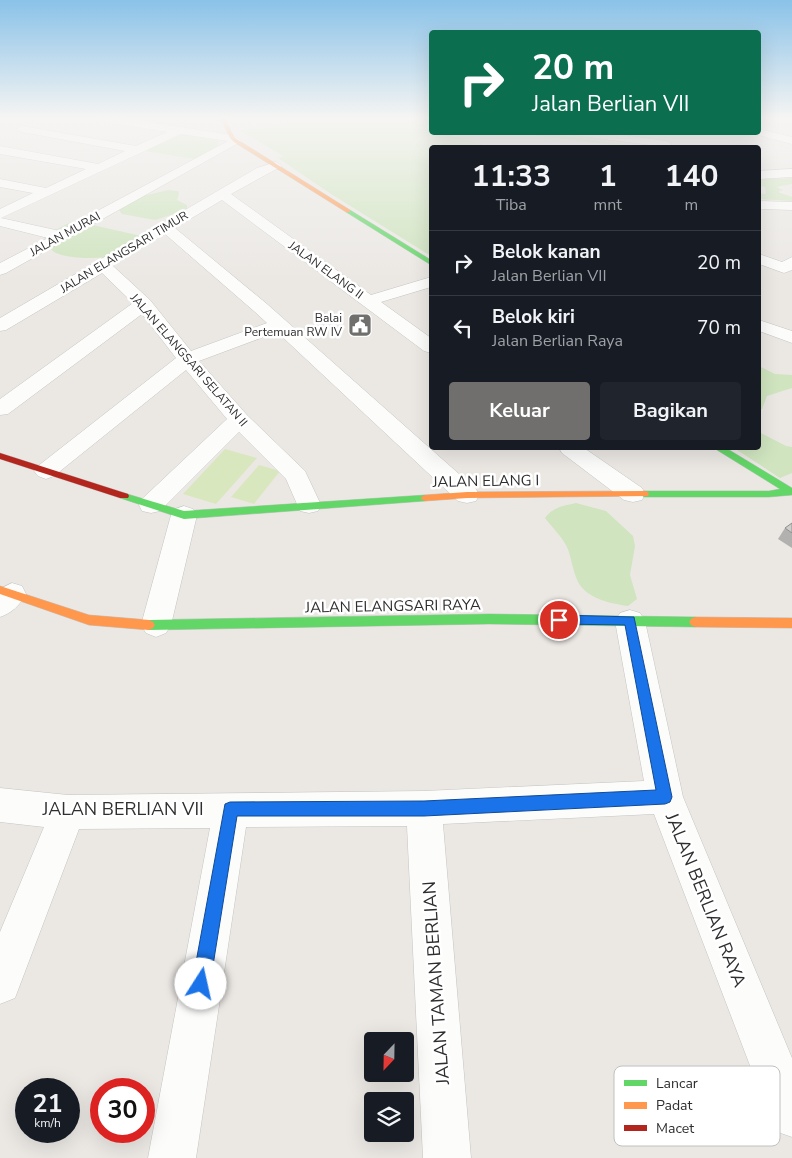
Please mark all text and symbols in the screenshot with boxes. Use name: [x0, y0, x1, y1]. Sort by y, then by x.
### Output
text: 20 m: [532, 44, 614, 91]
icon: right: [449, 50, 514, 115]
text: Jalan Berlian VII: [532, 89, 689, 119]
text: 11:33: [472, 156, 551, 197]
text: 1: [599, 156, 617, 197]
text: 140: [664, 156, 718, 197]
text: Tiba: [496, 194, 527, 216]
text: mnt: [594, 194, 622, 216]
text: m: [685, 194, 698, 216]
street label: JALAN ELANGSARI TIMUR: [56, 207, 191, 297]
street label: JALAN MURAI: [26, 208, 103, 260]
street label: JALAN ELANG II: [285, 237, 366, 302]
text: Belok kanan: [492, 239, 601, 265]
icon: right: [449, 249, 477, 277]
text: 20 m: [697, 250, 741, 276]
text: Jalan Berlian VII: [492, 265, 606, 287]
street label: JALAN ELANGSARI SELATAN II: [126, 289, 251, 430]
text: Belok kiri: [492, 304, 575, 330]
place label: Balai Pertemuan RW IV: [244, 310, 343, 340]
public building icon: Balai Pertemuan RW IV: [347, 312, 373, 338]
icon: left: [449, 314, 477, 342]
text: 70 m: [697, 315, 741, 341]
text: Jalan Berlian Raya: [492, 330, 623, 352]
button: Keluar: [449, 382, 590, 440]
button: Bagikan: [600, 382, 741, 440]
street label: JALAN ELANG I: [431, 470, 540, 492]
street label: JALAN ELANGSARI RAYA: [304, 594, 481, 618]
pin: [538, 599, 580, 641]
icon: arrive: [545, 606, 573, 634]
street label: JALAN BERLIAN VII: [41, 797, 204, 821]
street label: JALAN BERLIAN RAYA: [660, 808, 752, 991]
street label: JALAN TAMAN BERLIAN: [417, 880, 455, 1087]
position arrow: [174, 957, 226, 1009]
north arrow: [364, 1032, 414, 1082]
map controls: [364, 1032, 414, 1142]
legend: [614, 1066, 780, 1146]
text: Lancar: [656, 1074, 698, 1093]
speed limit sign: 30: [90, 1078, 155, 1143]
text: 21: [32, 1087, 63, 1121]
button: layers: [364, 1092, 414, 1142]
text: Padat: [656, 1096, 693, 1115]
text: km/h: [34, 1115, 61, 1131]
text: Macet: [656, 1119, 694, 1138]

